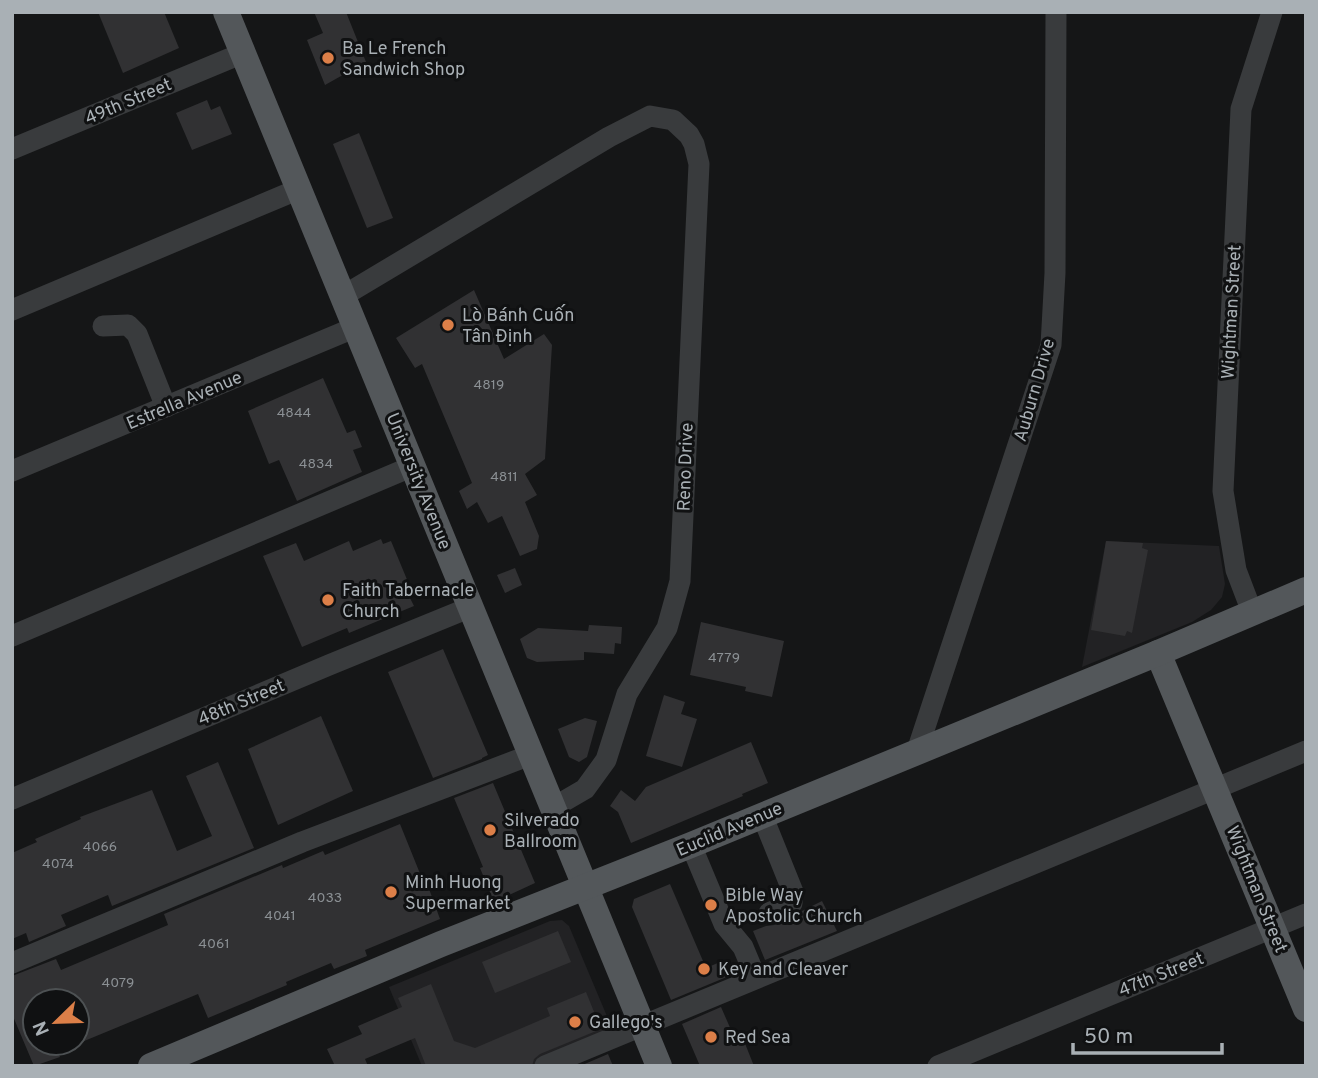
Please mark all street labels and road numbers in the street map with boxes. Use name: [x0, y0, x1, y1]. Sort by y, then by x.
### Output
street label: 49th Street: [82, 74, 175, 131]
street label: Wightman Street: [1217, 244, 1248, 380]
street label: Auburn Drive: [1010, 336, 1061, 445]
street label: Estrella Avenue: [123, 367, 246, 436]
street label: University Avenue: [380, 410, 456, 553]
street label: Reno Drive: [673, 422, 700, 512]
street label: 48th Street: [195, 675, 289, 732]
street label: Euclid Avenue: [673, 798, 786, 863]
street label: Wightman Street: [1220, 823, 1292, 956]
street label: 47th Street: [1115, 948, 1208, 1003]

